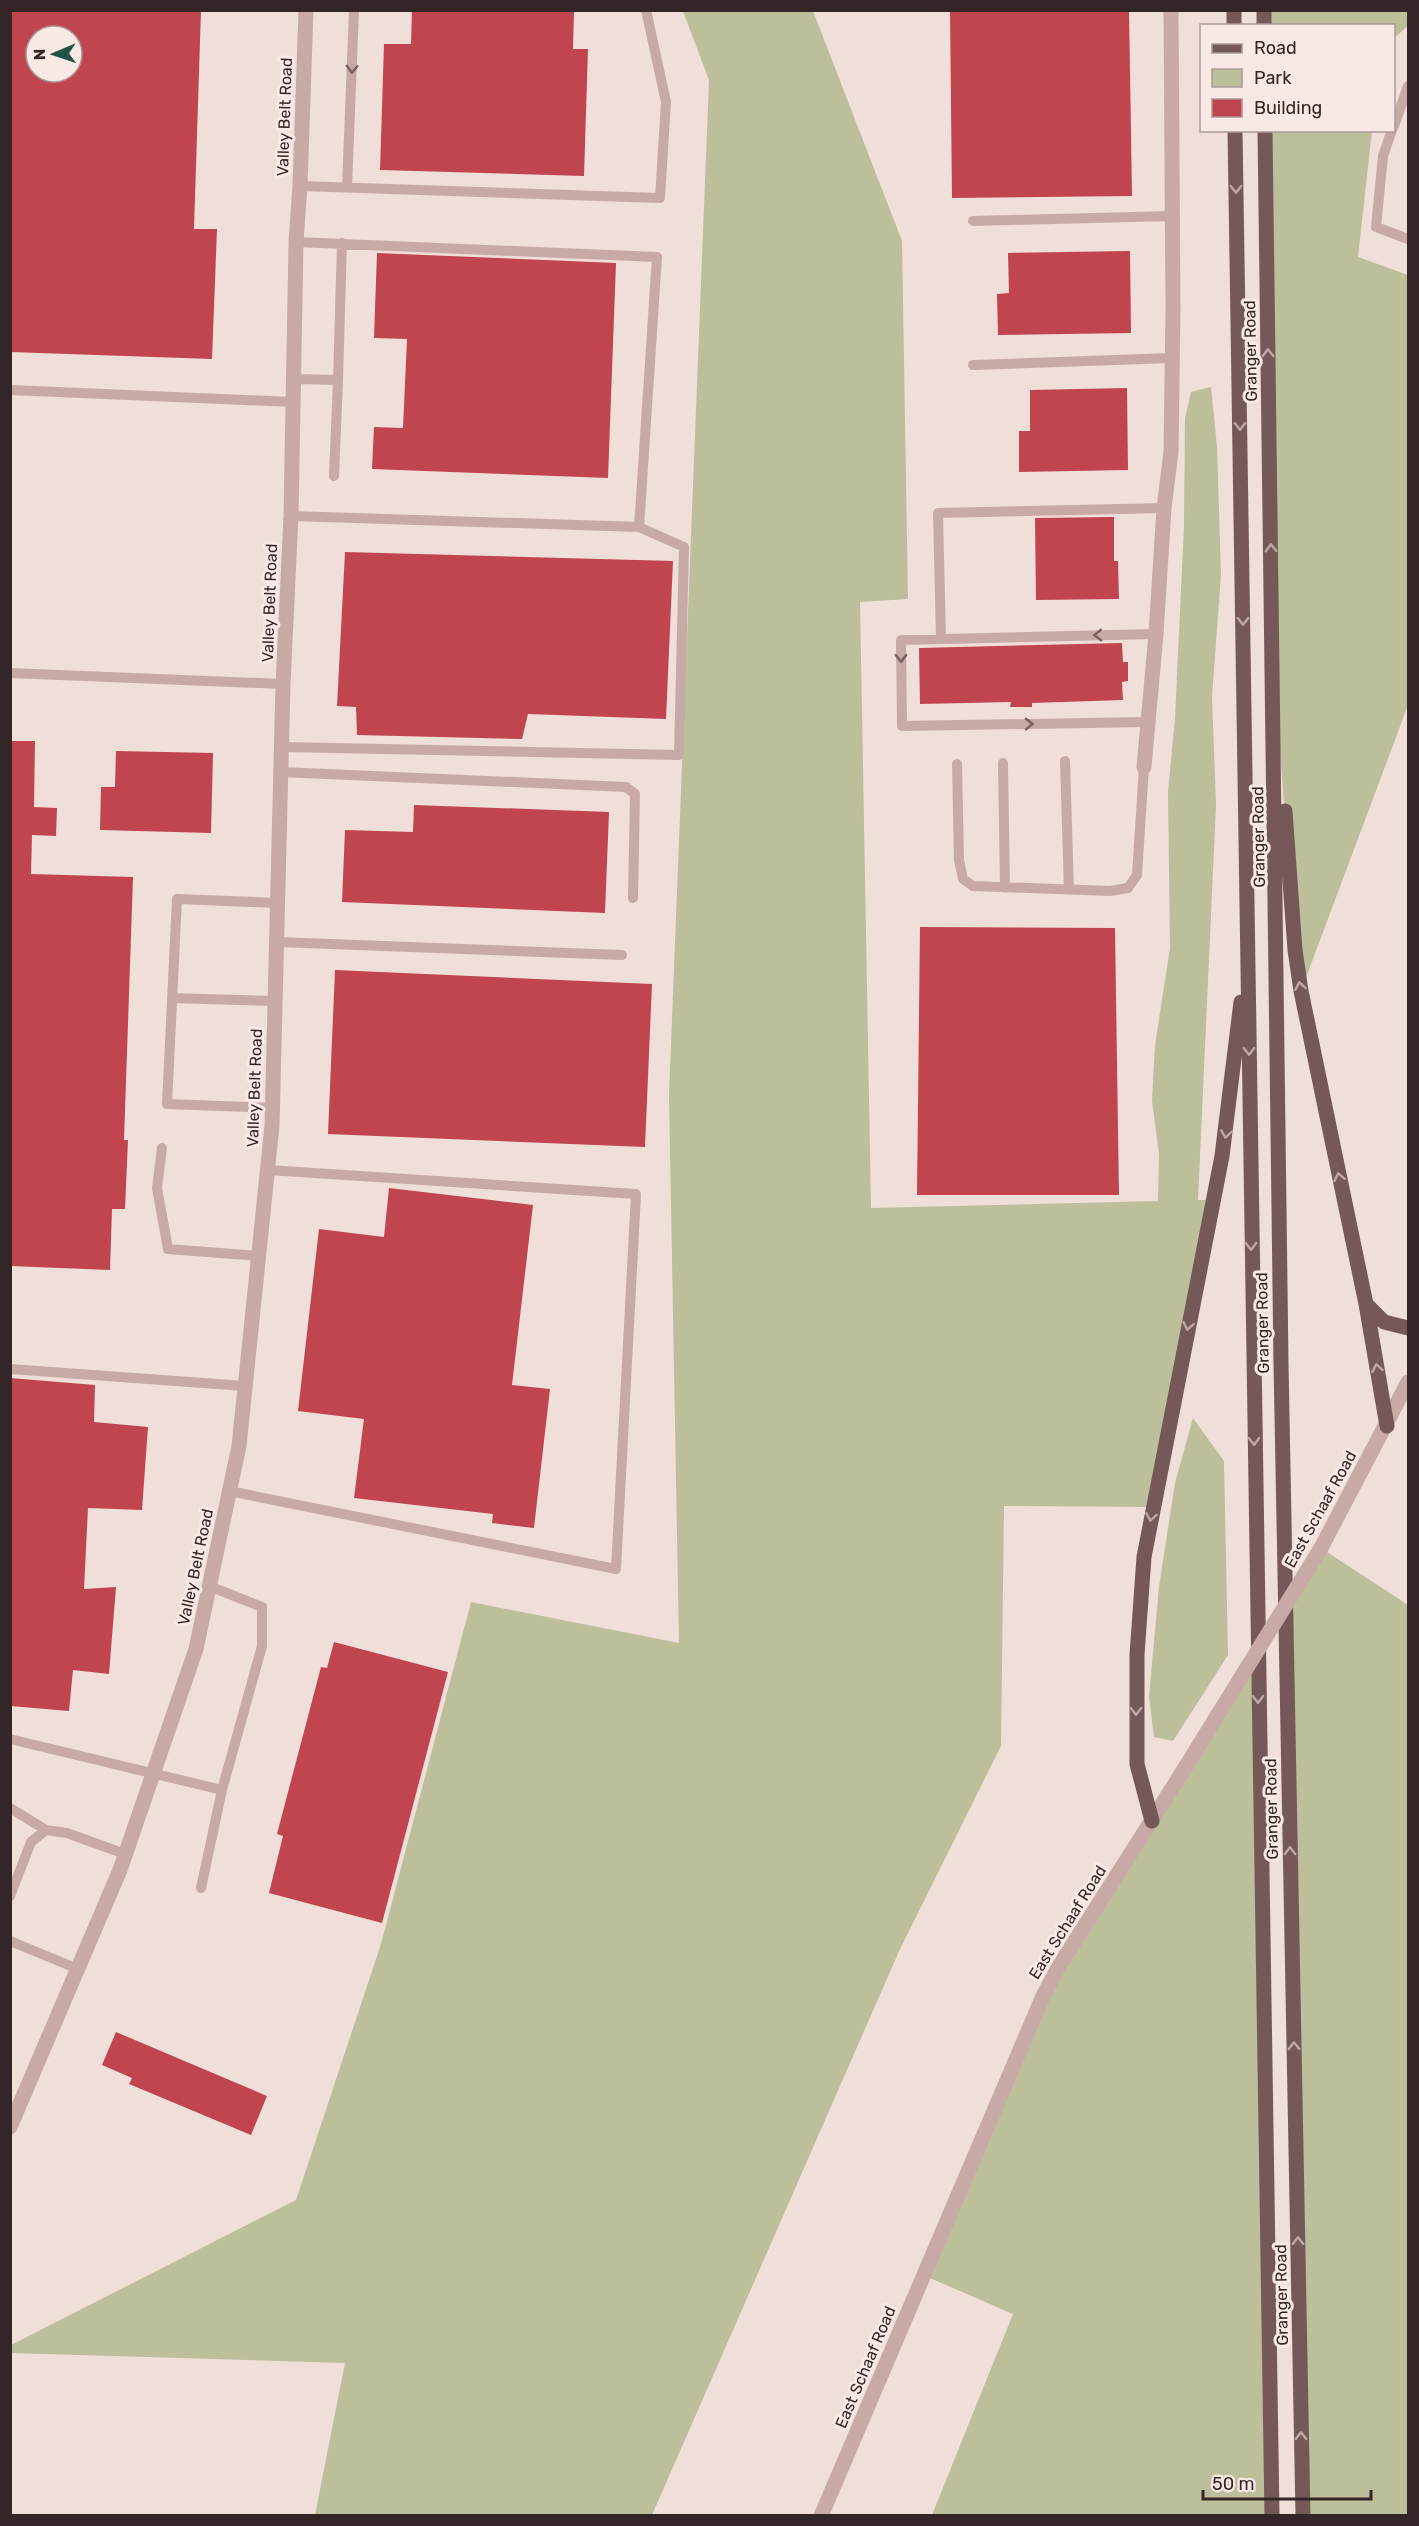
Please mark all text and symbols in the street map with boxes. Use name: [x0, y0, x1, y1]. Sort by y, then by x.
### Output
north arrow: [24, 24, 84, 84]
legend: [1200, 24, 1395, 132]
text: Road: [1254, 37, 1297, 59]
text: N: [30, 48, 49, 61]
street label: Valley Belt Road: [273, 57, 296, 177]
one-way arrow: [346, 64, 358, 73]
text: Park: [1254, 67, 1292, 89]
text: Building: [1254, 97, 1322, 119]
one-way arrow: [1230, 184, 1242, 193]
street label: Granger Road: [1240, 300, 1261, 402]
one-way arrow: [1262, 349, 1274, 358]
one-way arrow: [1233, 421, 1246, 430]
street label: Valley Belt Road: [258, 543, 281, 663]
one-way arrow: [1265, 544, 1277, 553]
one-way arrow: [1237, 616, 1249, 625]
one-way arrow: [1093, 629, 1102, 642]
one-way arrow: [895, 654, 907, 663]
one-way arrow: [1025, 718, 1034, 730]
street label: Granger Road: [1248, 786, 1269, 888]
one-way arrow: [1295, 981, 1307, 991]
street label: Valley Belt Road: [243, 1028, 266, 1148]
one-way arrow: [1243, 1047, 1256, 1056]
one-way arrow: [1220, 1130, 1232, 1139]
one-way arrow: [1334, 1172, 1347, 1182]
one-way arrow: [1245, 1242, 1257, 1251]
street label: Granger Road: [1252, 1272, 1273, 1374]
one-way arrow: [1183, 1320, 1196, 1330]
one-way arrow: [1371, 1364, 1384, 1374]
one-way arrow: [1248, 1437, 1260, 1446]
street label: East Schaaf Road: [1280, 1448, 1360, 1571]
street label: Valley Belt Road: [174, 1507, 217, 1627]
one-way arrow: [1145, 1512, 1157, 1521]
one-way arrow: [1252, 1695, 1264, 1704]
one-way arrow: [1130, 1707, 1142, 1716]
street label: Granger Road: [1261, 1758, 1282, 1860]
one-way arrow: [1284, 1847, 1296, 1856]
street label: East Schaaf Road: [1025, 1862, 1110, 1983]
one-way arrow: [1288, 2042, 1300, 2051]
one-way arrow: [1291, 2237, 1304, 2246]
street label: Granger Road: [1271, 2244, 1292, 2346]
street label: East Schaaf Road: [831, 2303, 900, 2431]
one-way arrow: [1295, 2432, 1308, 2441]
scale bar: [1203, 2463, 1371, 2501]
text: 50 m: [1212, 2473, 1255, 2495]

